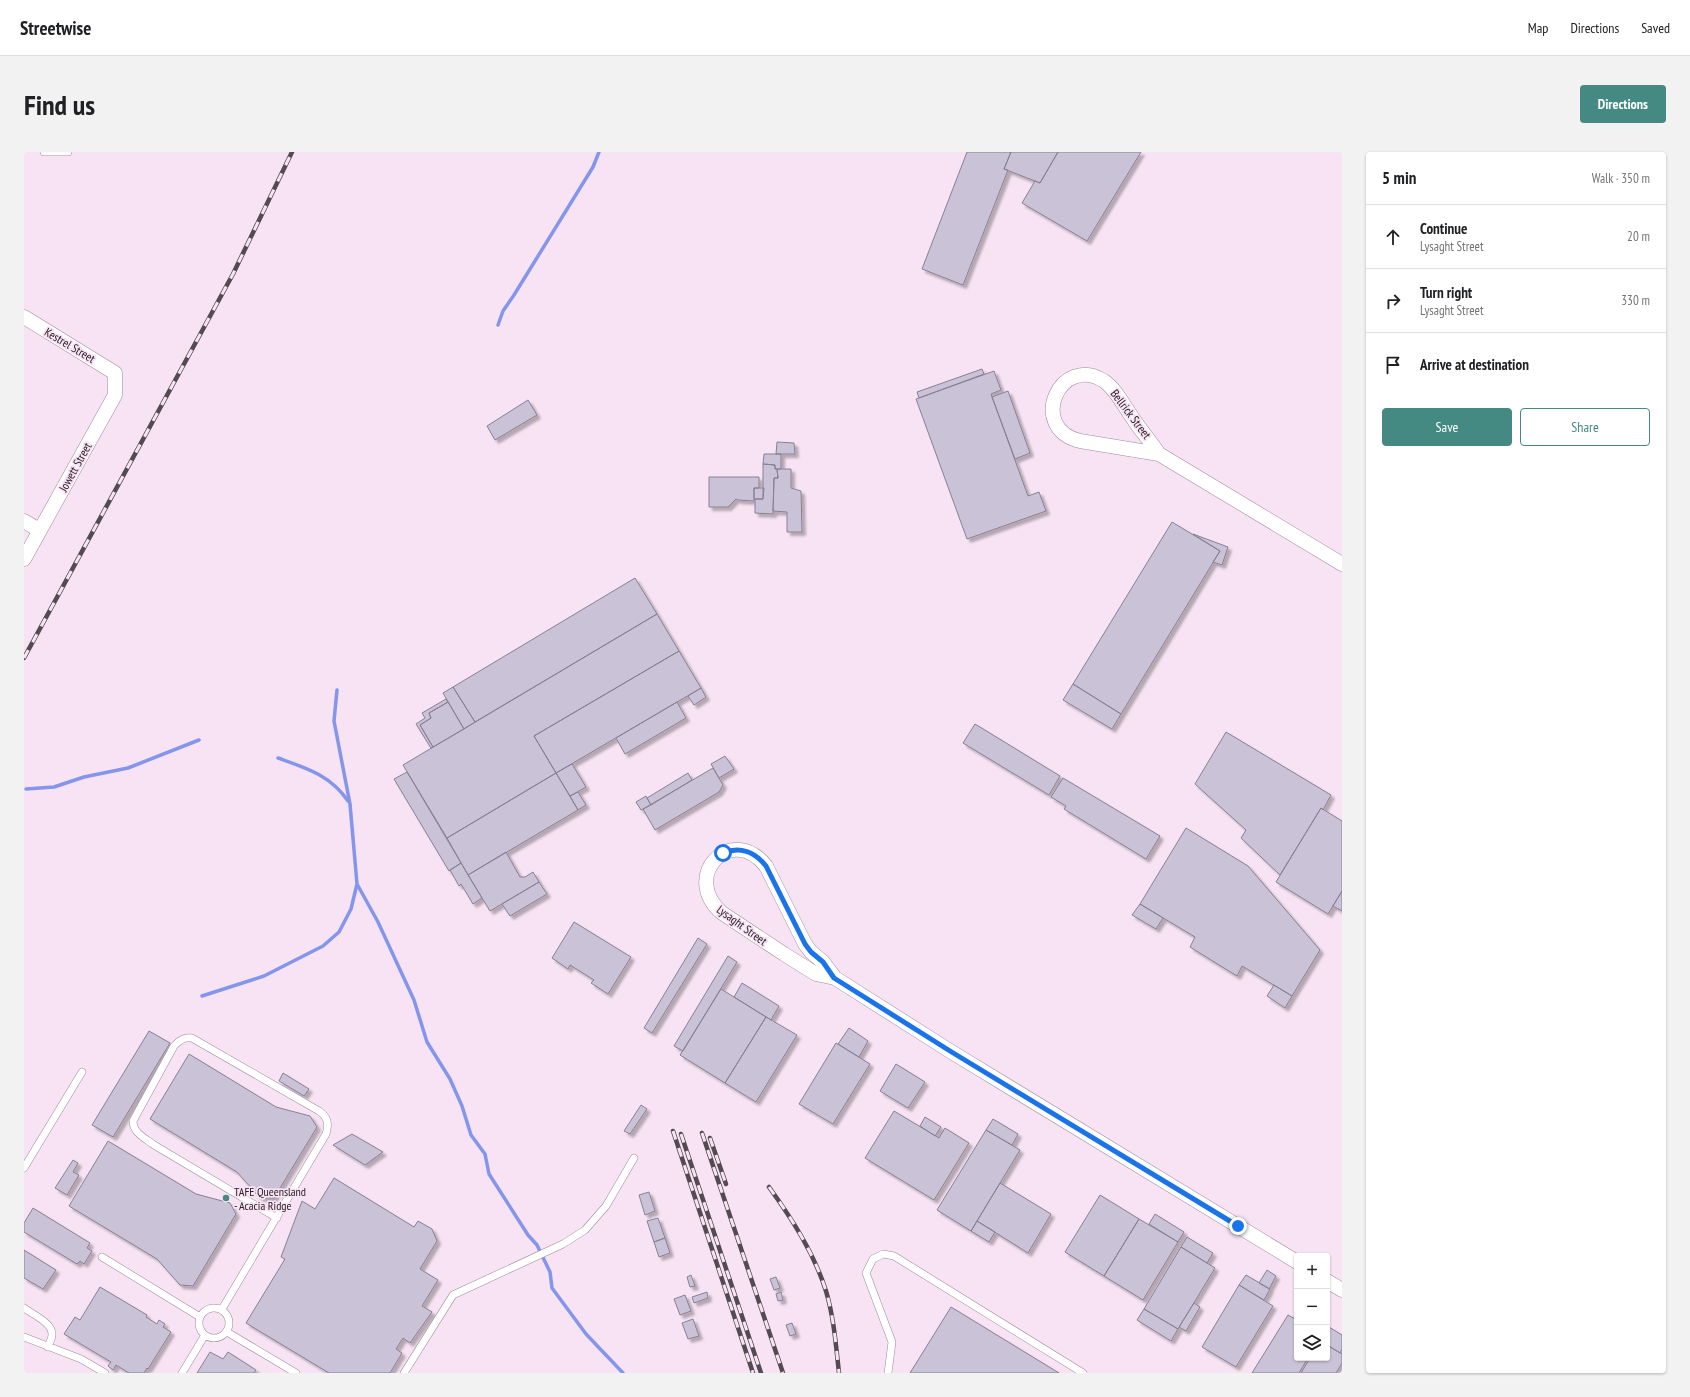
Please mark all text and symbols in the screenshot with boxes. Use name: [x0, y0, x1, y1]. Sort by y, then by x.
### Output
text: Streetwise: [20, 16, 91, 40]
text: Map: [1528, 19, 1548, 37]
text: Directions: [1570, 19, 1619, 37]
text: Saved: [1641, 19, 1670, 37]
button: Directions: [1580, 85, 1666, 123]
text: Find us: [24, 86, 95, 123]
text: 5 min: [1382, 167, 1416, 189]
text: Walk · 350 m: [1592, 170, 1650, 187]
text: Continue: [1420, 219, 1467, 238]
icon: ahead: [1382, 226, 1404, 248]
text: 20 m: [1627, 228, 1650, 245]
text: Lysaght Street: [1420, 238, 1483, 255]
text: Turn right: [1420, 283, 1472, 302]
icon: right: [1382, 290, 1404, 312]
text: 330 m: [1621, 292, 1650, 309]
text: Lysaght Street: [1420, 302, 1483, 319]
street label: Kestrel Street: [42, 324, 99, 366]
icon: arrive: [1382, 354, 1404, 376]
text: Arrive at destination: [1420, 355, 1529, 374]
street label: Bellrick Street: [1108, 386, 1155, 442]
button: Save: [1382, 408, 1512, 446]
button: Share: [1520, 408, 1650, 446]
street label: Jowett Street: [55, 439, 95, 495]
route start: [714, 844, 732, 862]
street label: Lysaght Street: [714, 902, 771, 949]
place label: TAFE Queensland - Acacia Ridge: [234, 1184, 306, 1213]
marker: TAFE Queensland - Acacia Ridge: [221, 1193, 231, 1203]
route end: [1229, 1217, 1247, 1235]
map controls: [1294, 1253, 1330, 1361]
button: +: [1294, 1253, 1330, 1289]
button: −: [1294, 1289, 1330, 1325]
button: layers: [1294, 1325, 1330, 1361]

